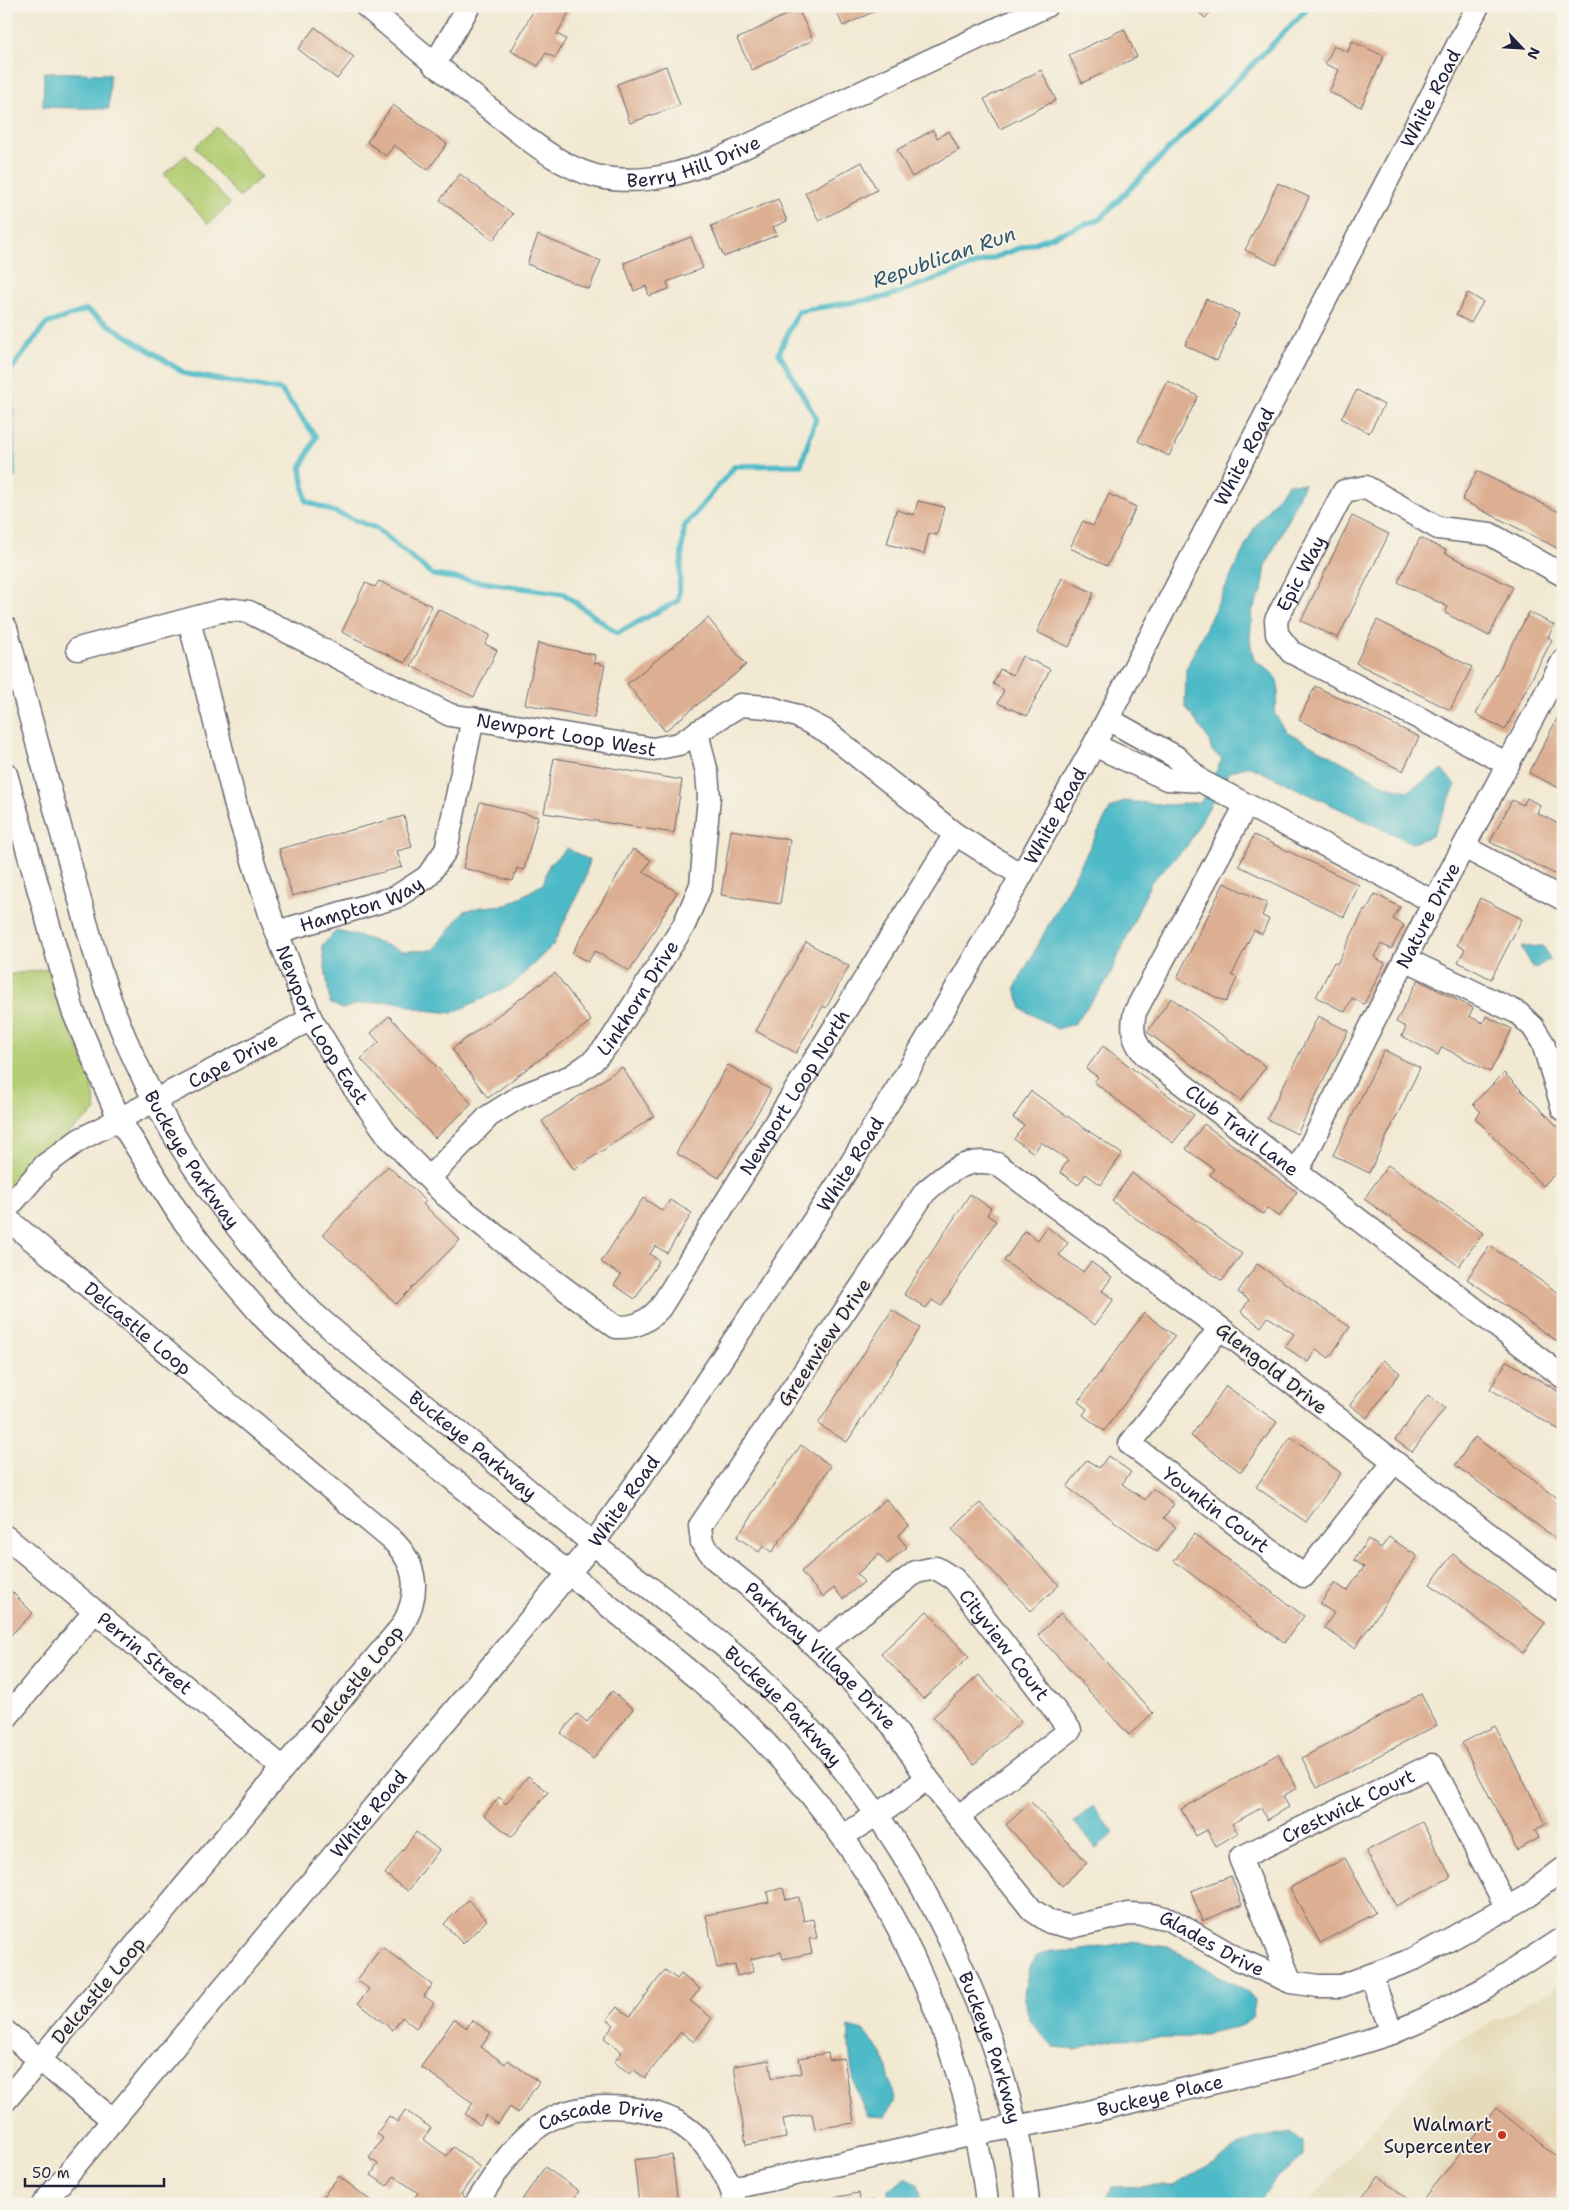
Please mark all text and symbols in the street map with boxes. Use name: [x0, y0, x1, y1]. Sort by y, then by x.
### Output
north arrow: [1496, 22, 1546, 72]
street label: White Road: [1395, 45, 1466, 152]
text: N: [1523, 45, 1544, 62]
street label: Berry Hill Drive: [626, 130, 764, 193]
water label: Republican Run: [869, 220, 1019, 294]
street label: White Road: [1208, 403, 1280, 510]
street label: Epic Way: [1271, 531, 1332, 616]
street label: Newport Loop West: [474, 708, 658, 762]
street label: White Road: [1018, 763, 1092, 869]
street label: Nature Drive: [1390, 858, 1466, 973]
street label: Hampton Way: [297, 871, 428, 938]
street label: Linkhorn Drive: [591, 935, 684, 1062]
street label: Newport Loop East: [270, 942, 374, 1110]
street label: Newport Loop North: [734, 1005, 856, 1180]
street label: Cape Drive: [184, 1027, 282, 1094]
street label: Club Trail Lane: [1180, 1079, 1304, 1182]
street label: Buckeye Parkway: [139, 1086, 245, 1234]
street label: White Road: [811, 1112, 890, 1216]
street label: Greenview Drive: [772, 1273, 877, 1411]
street label: Delcastle Loop: [79, 1276, 197, 1381]
street label: Glengold Drive: [1211, 1317, 1333, 1420]
street label: Buckeye Parkway: [404, 1385, 542, 1506]
street label: White Road: [583, 1450, 665, 1552]
street label: Younkin Court: [1157, 1461, 1274, 1558]
street label: Parkway Village Drive: [740, 1576, 902, 1735]
street label: Cityview Court: [953, 1584, 1055, 1706]
street label: Perrin Street: [92, 1606, 197, 1700]
street label: Delcastle Loop: [306, 1620, 409, 1739]
street label: Buckeye Parkway: [719, 1640, 848, 1772]
street label: Crestwick Court: [1277, 1763, 1419, 1849]
street label: White Road: [325, 1765, 413, 1863]
street label: Glades Drive: [1157, 1905, 1268, 1982]
street label: Delcastle Loop: [46, 1931, 151, 2049]
street label: Buckeye Parkway: [952, 1968, 1027, 2126]
street label: Buckeye Place: [1095, 2069, 1226, 2122]
street label: Cascade Drive: [533, 2095, 668, 2137]
place label: Walmart Supercenter: [1384, 2112, 1492, 2159]
marker: Walmart Supercenter: [1496, 2129, 1508, 2141]
scale bar: [25, 2155, 164, 2187]
text: 50 m: [32, 2163, 70, 2183]

